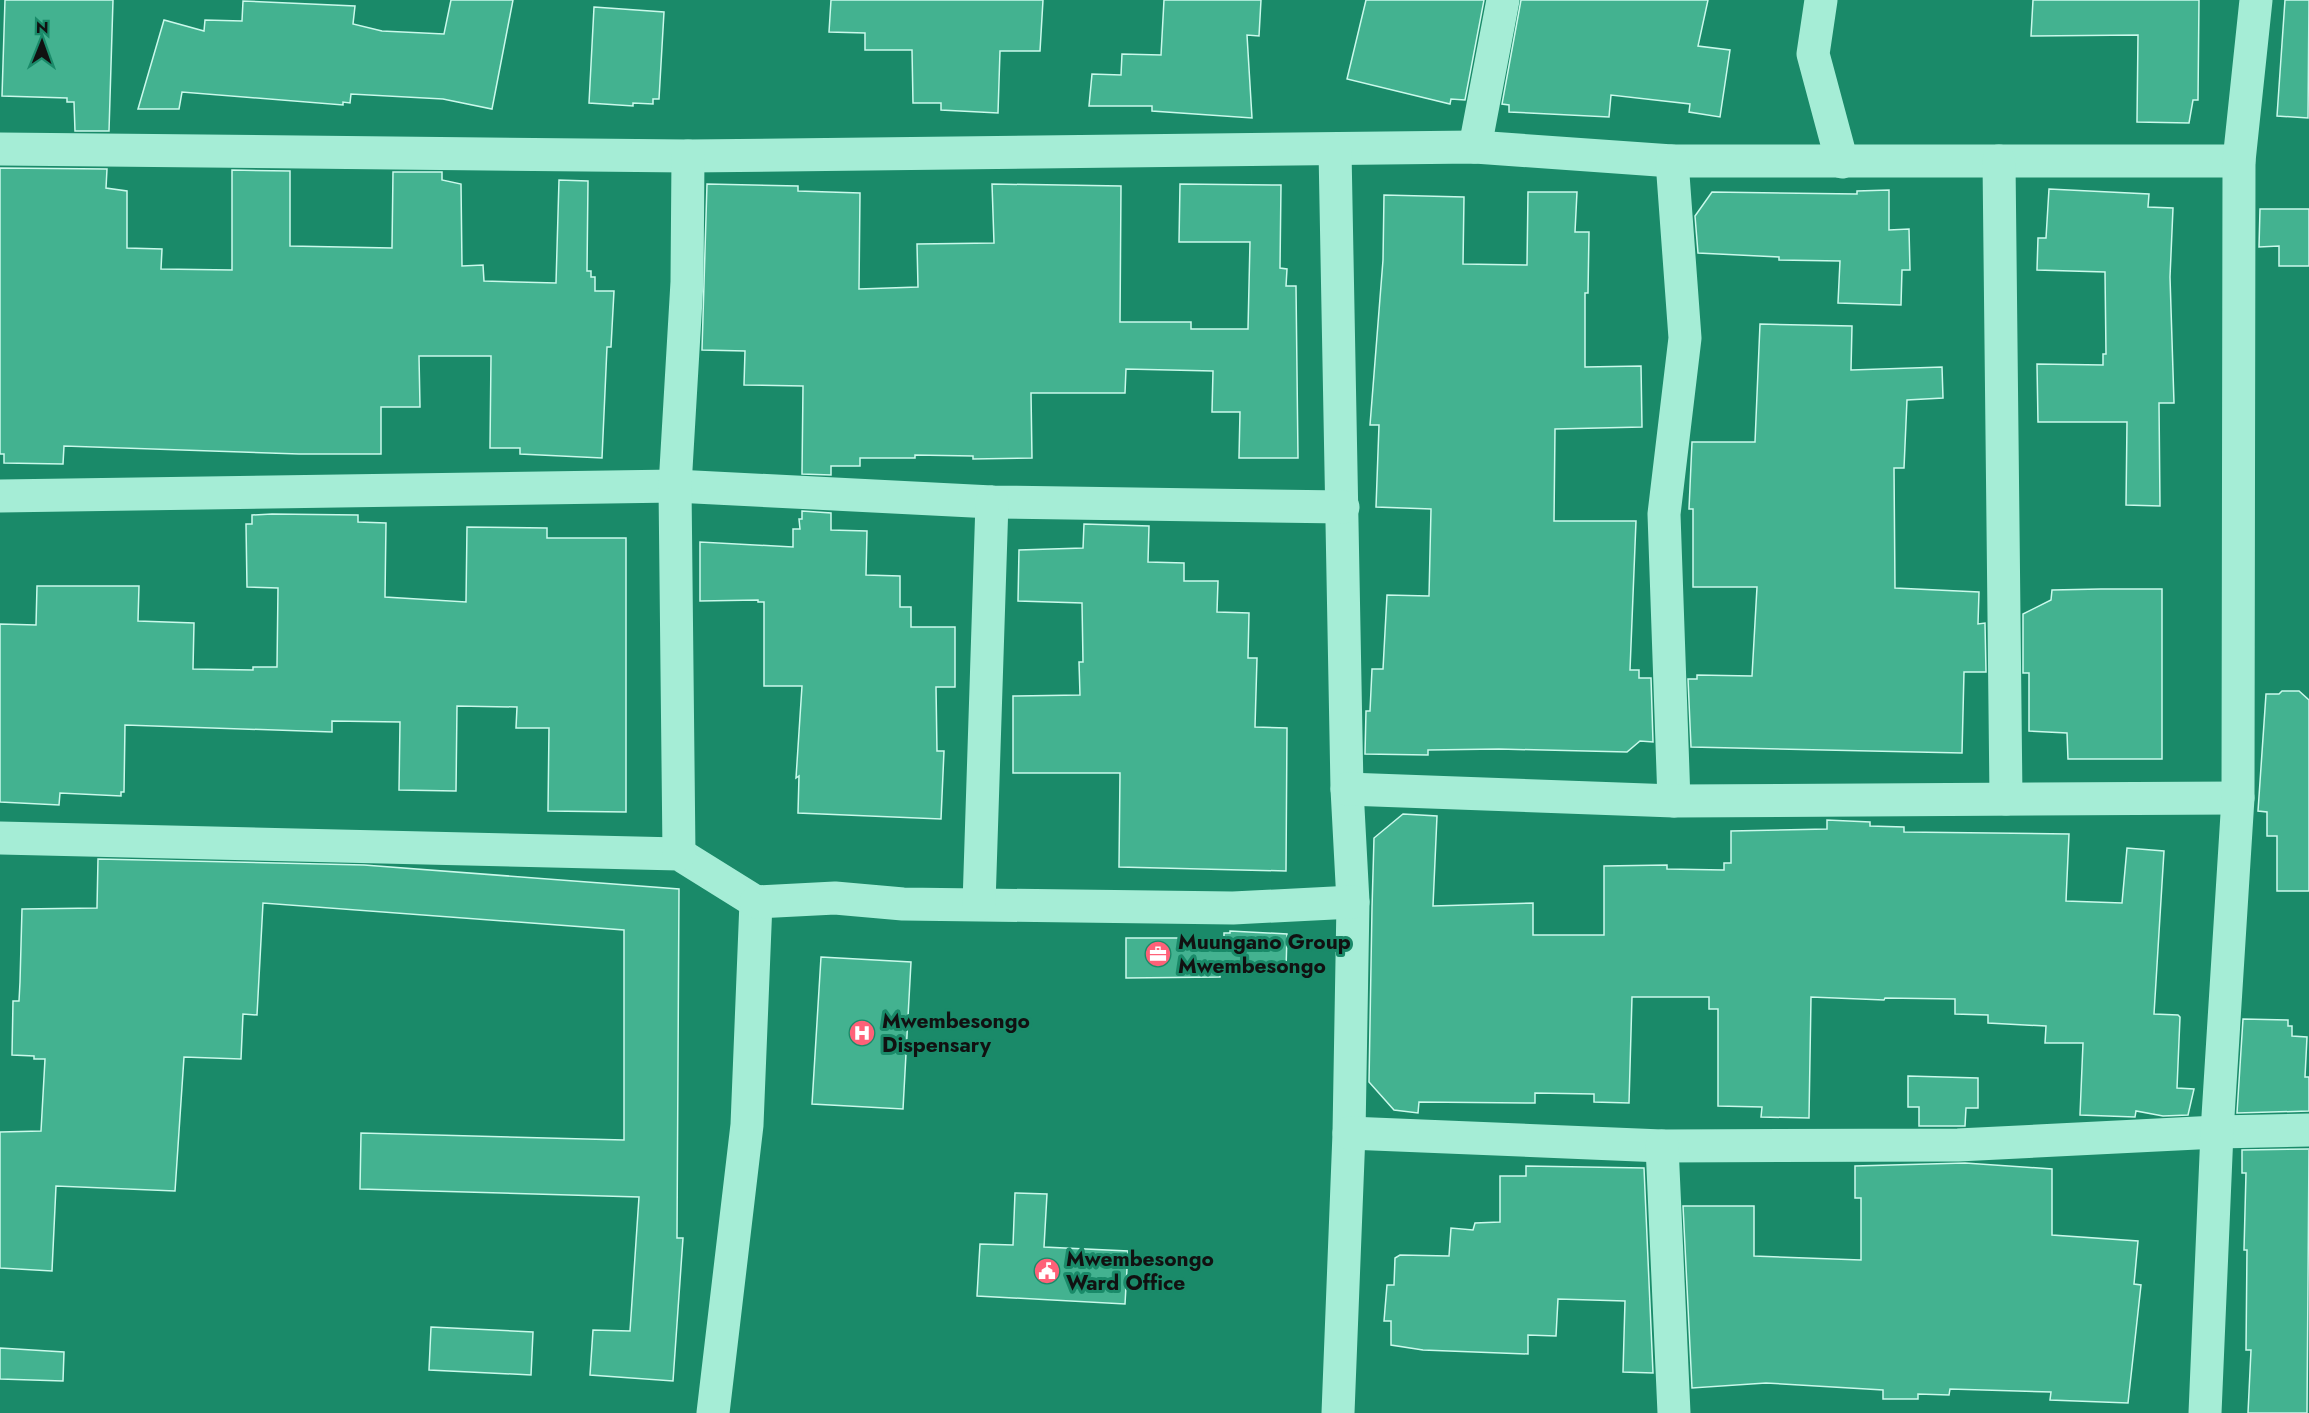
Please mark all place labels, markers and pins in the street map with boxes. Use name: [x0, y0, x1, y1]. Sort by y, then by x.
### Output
place label: Muungano Group Mwembesongo: [1178, 927, 1351, 981]
office icon: Muungano Group Mwembesongo: [1143, 939, 1173, 969]
place label: Mwembesongo Dispensary: [882, 1006, 1030, 1060]
hospital icon: Mwembesongo Dispensary: [847, 1018, 877, 1048]
place label: Mwembesongo Ward Office: [1066, 1244, 1214, 1298]
public building icon: Mwembesongo Ward Office: [1032, 1256, 1062, 1286]

